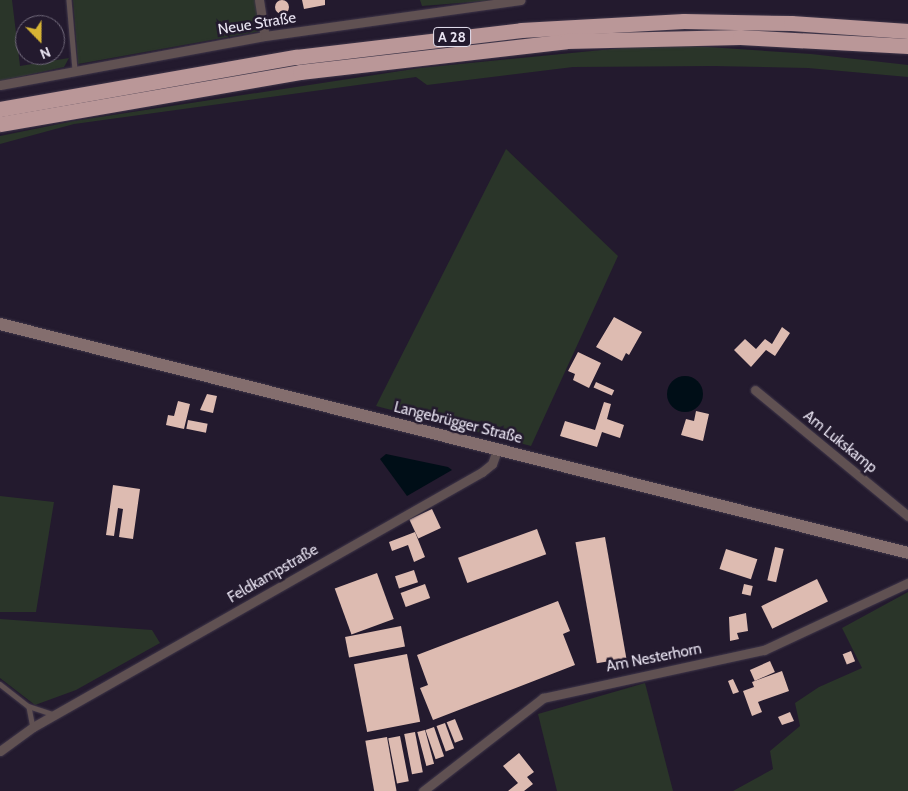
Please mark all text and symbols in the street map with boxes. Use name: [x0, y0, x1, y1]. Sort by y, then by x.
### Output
street label: Neue Straße: [217, 9, 297, 39]
north arrow: [15, 15, 65, 65]
road number: A 28: [432, 26, 472, 48]
text: N: [37, 43, 53, 63]
street label: Langebrügger Straße: [392, 398, 524, 448]
street label: Am Lukskamp: [800, 407, 880, 477]
street label: Feldkampstraße: [225, 541, 321, 607]
street label: Am Nesterhorn: [605, 640, 703, 676]

